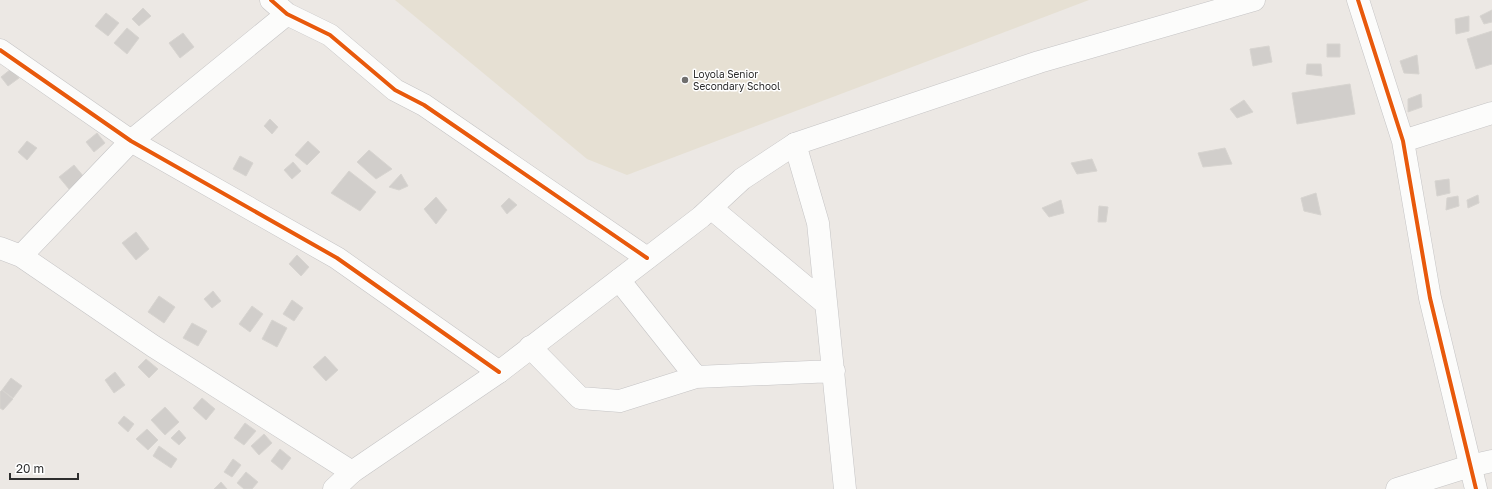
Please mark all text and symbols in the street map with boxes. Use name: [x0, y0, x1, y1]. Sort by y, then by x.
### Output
place label: Loyola Senior Secondary School: [693, 68, 780, 92]
marker: Loyola Senior Secondary School: [680, 75, 690, 85]
scale bar: [10, 455, 78, 481]
text: 20 m: [16, 461, 44, 476]

